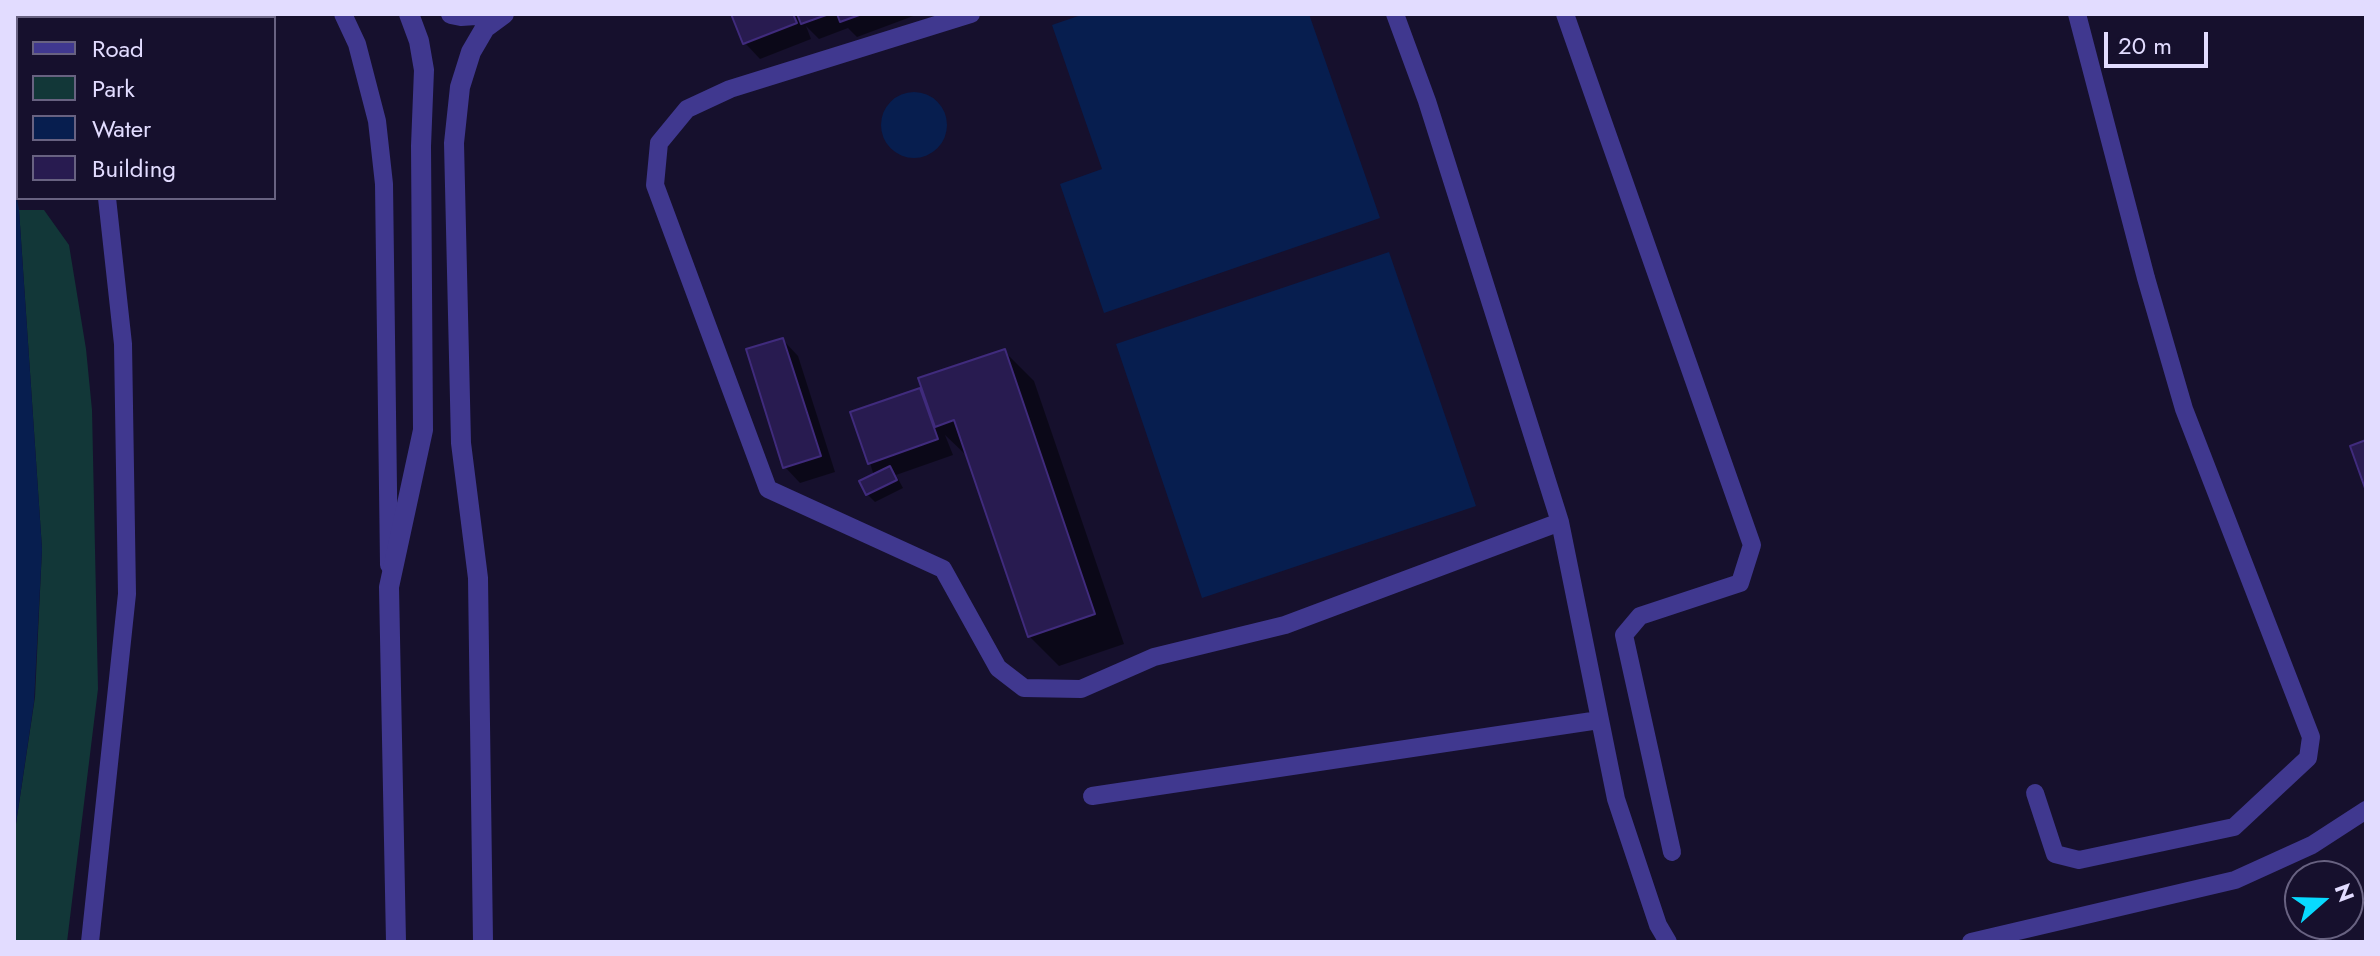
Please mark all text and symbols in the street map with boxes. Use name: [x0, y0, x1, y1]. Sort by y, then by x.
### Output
legend: [16, 16, 276, 200]
scale bar: [2108, 16, 2212, 66]
text: 20 m: [2118, 28, 2172, 63]
text: Road: [92, 31, 144, 66]
text: Park: [92, 71, 135, 106]
text: Water: [92, 111, 151, 146]
text: Building: [92, 151, 176, 186]
north arrow: [2284, 860, 2364, 940]
text: N: [2327, 879, 2363, 906]

